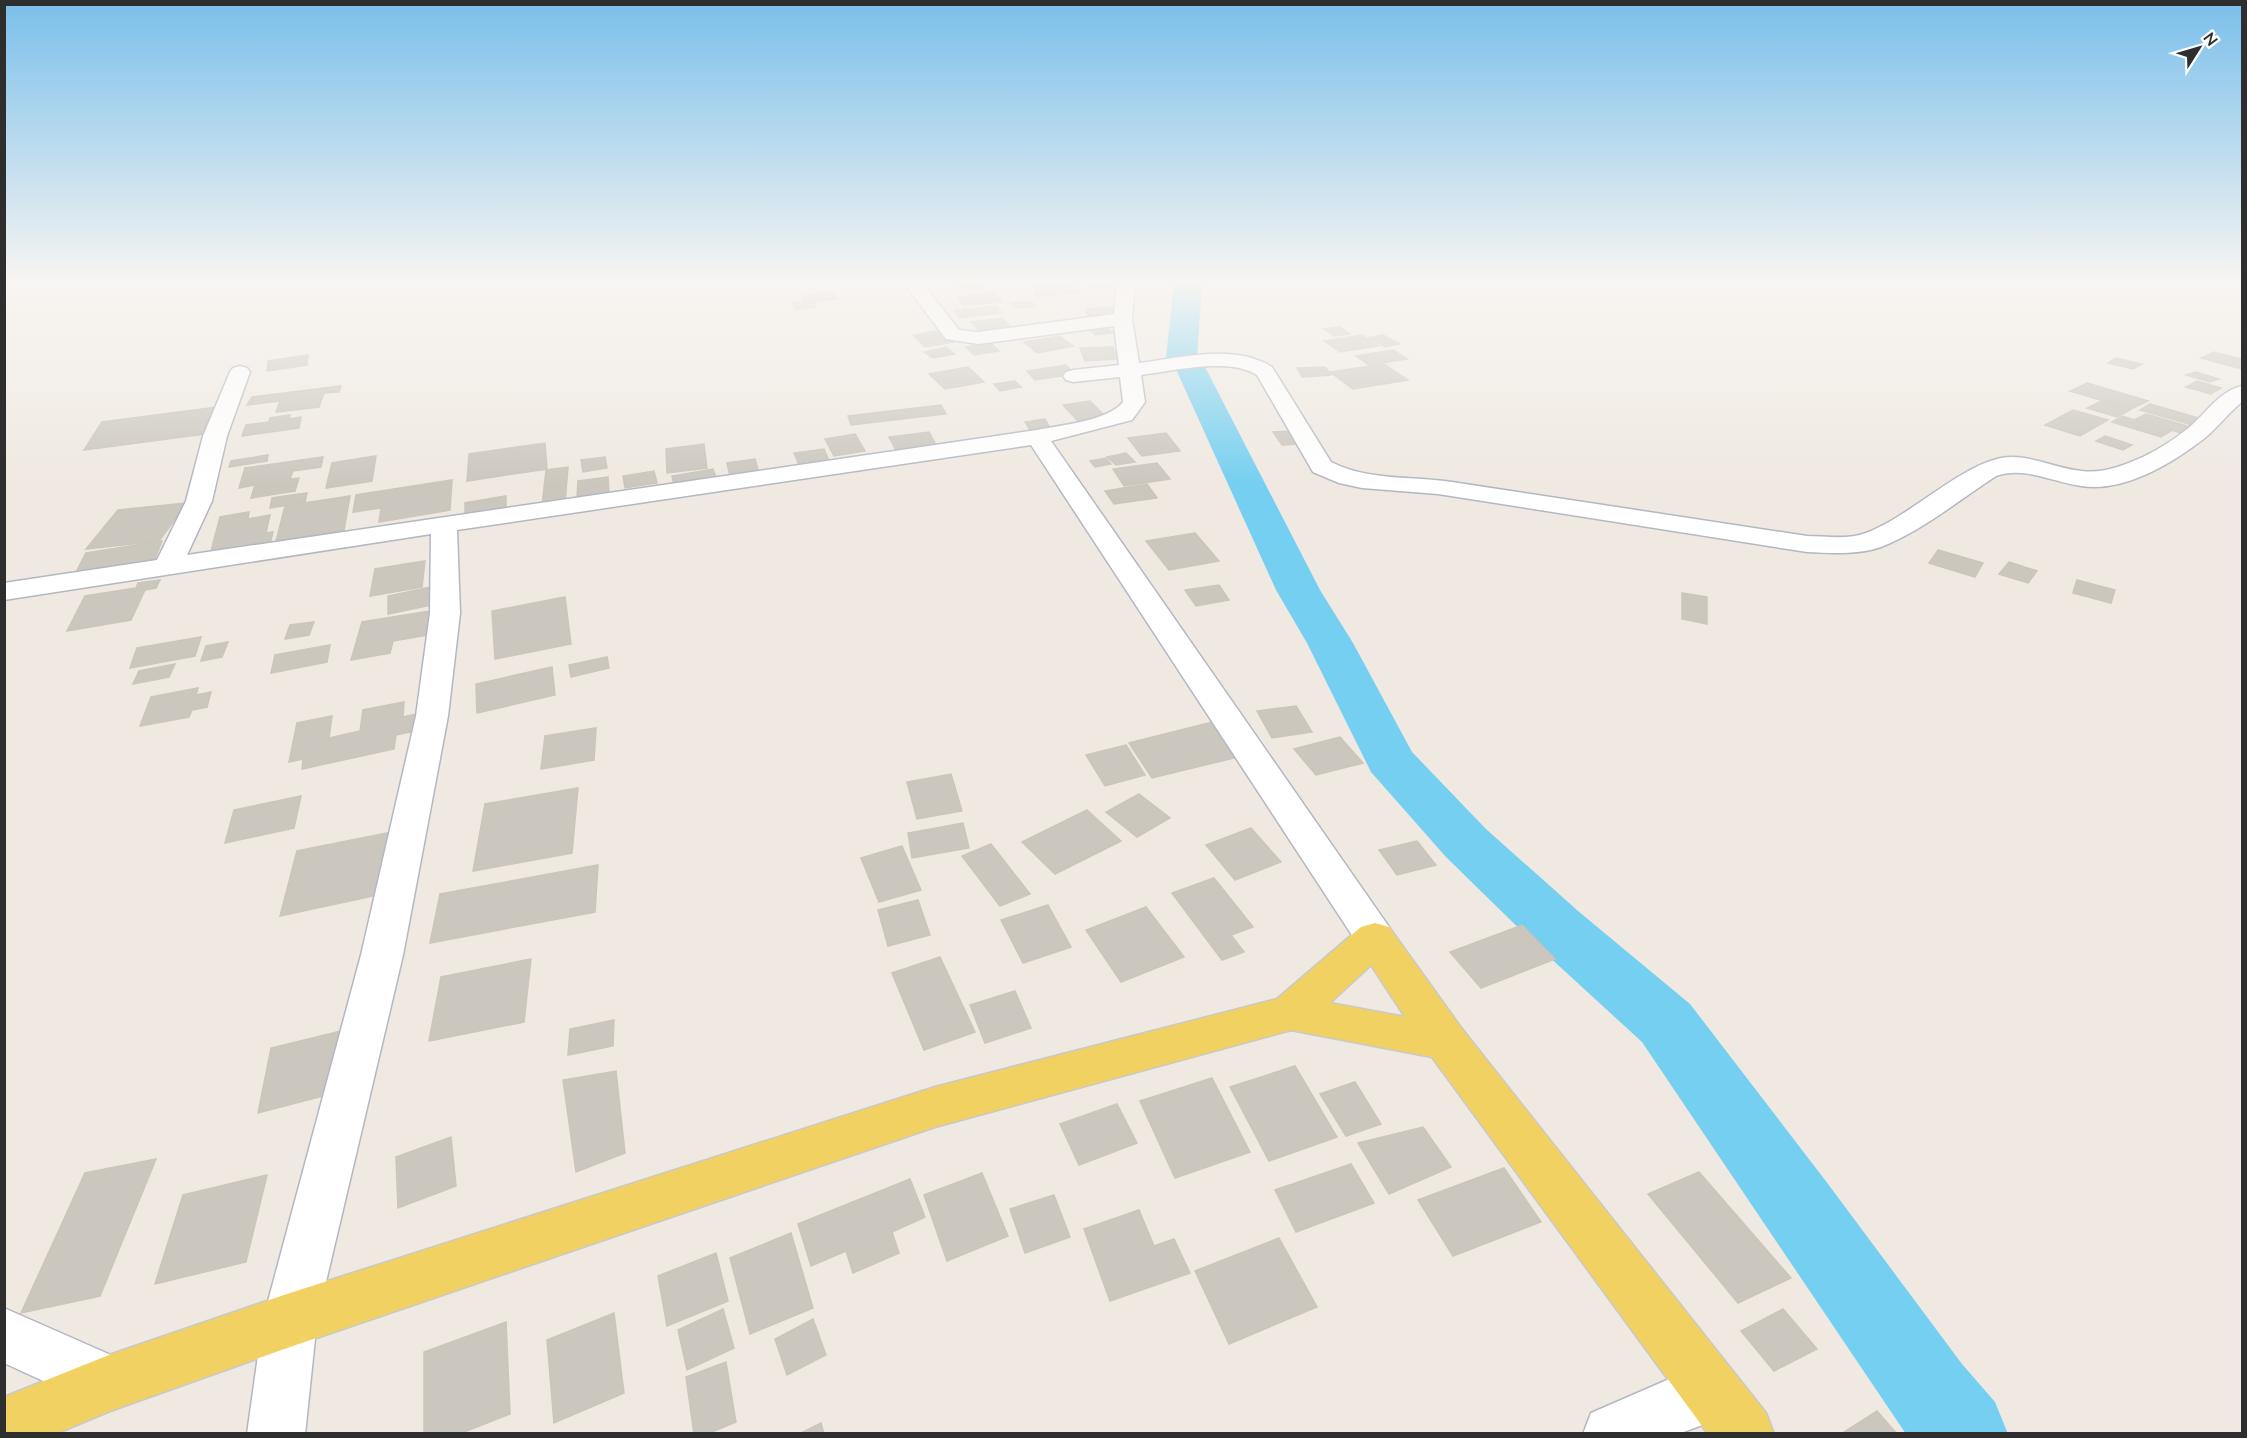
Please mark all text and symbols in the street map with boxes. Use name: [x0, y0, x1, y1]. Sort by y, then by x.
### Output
north arrow: [2169, 18, 2229, 78]
text: N: [2198, 28, 2223, 51]

